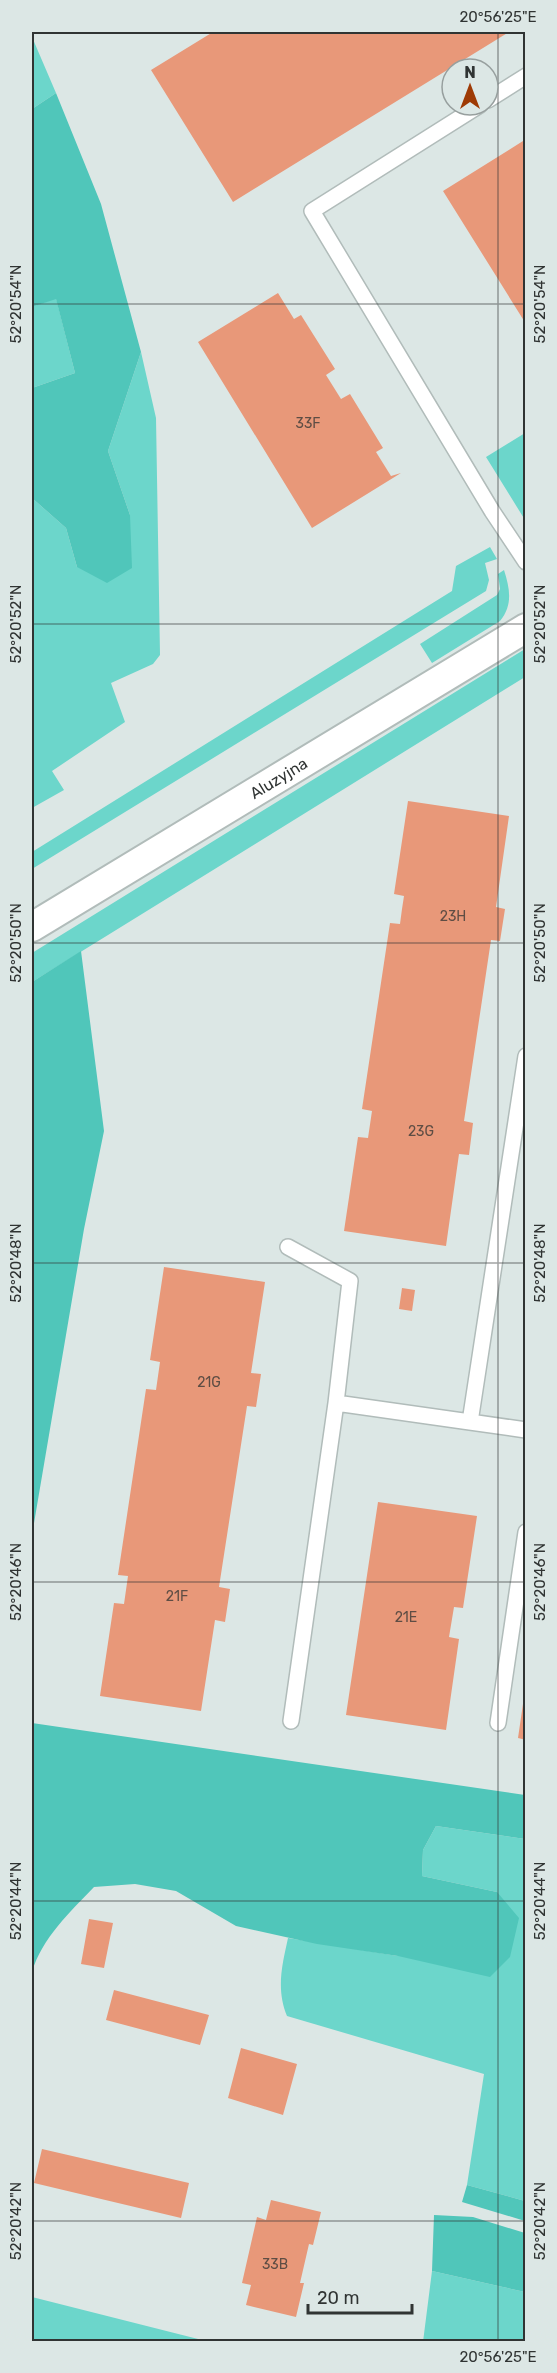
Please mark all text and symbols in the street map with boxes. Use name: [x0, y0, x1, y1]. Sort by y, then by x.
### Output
text: 20°56'25"E: [459, 8, 537, 26]
north arrow: [440, 57, 500, 117]
text: N: [464, 63, 476, 82]
text: 52°20'54"N: [7, 264, 25, 344]
text: 52°20'54"N: [531, 264, 549, 344]
house number: 33F: [295, 415, 321, 432]
text: 52°20'52"N: [7, 585, 25, 663]
text: 52°20'52"N: [531, 585, 549, 663]
street label: Aluzyjna: [246, 753, 311, 803]
text: 52°20'50"N: [7, 903, 25, 983]
text: 52°20'50"N: [531, 903, 549, 983]
house number: 23H: [440, 908, 466, 925]
house number: 23G: [408, 1123, 434, 1140]
text: 52°20'48"N: [7, 1223, 25, 1303]
text: 52°20'48"N: [531, 1223, 549, 1303]
house number: 21G: [197, 1374, 221, 1391]
text: 52°20'46"N: [7, 1543, 25, 1621]
text: 52°20'46"N: [531, 1543, 549, 1621]
house number: 21F: [166, 1588, 188, 1605]
house number: 21E: [395, 1609, 417, 1626]
text: 52°20'44"N: [7, 1862, 25, 1940]
text: 52°20'44"N: [531, 1862, 549, 1940]
text: 52°20'42"N: [7, 2182, 25, 2260]
text: 52°20'42"N: [531, 2182, 549, 2260]
house number: 33B: [262, 2256, 288, 2273]
scale bar: [308, 2277, 412, 2315]
text: 20 m: [317, 2287, 359, 2309]
text: 20°56'25"E: [459, 2348, 537, 2366]

